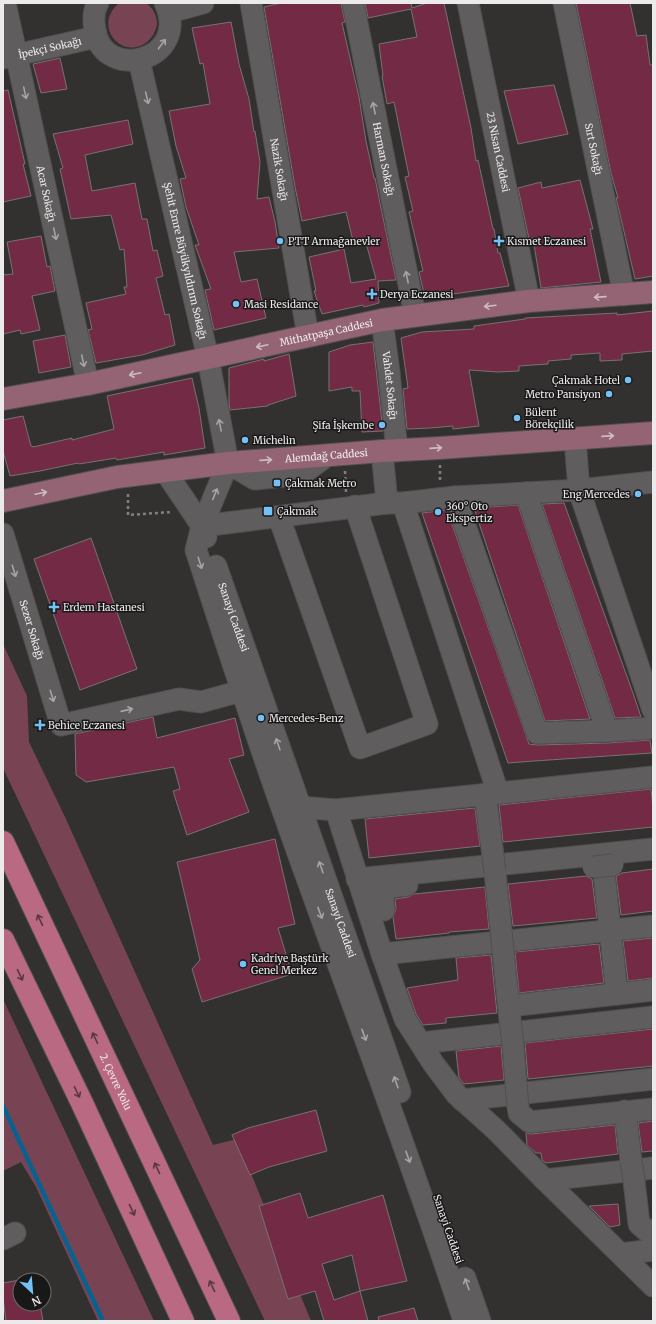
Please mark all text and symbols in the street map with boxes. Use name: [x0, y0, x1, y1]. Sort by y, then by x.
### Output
street label: İpekçi Sokağı: [17, 34, 83, 61]
one-way arrow: [158, 39, 166, 50]
one-way arrow: [22, 86, 30, 99]
one-way arrow: [144, 91, 152, 104]
one-way arrow: [370, 102, 378, 115]
street label: 23 Nisan Caddesi: [484, 111, 513, 193]
street label: Harman Sokağı: [370, 121, 398, 197]
street label: Sırt Sokağı: [582, 122, 606, 176]
street label: Nazik Sokağı: [268, 137, 291, 202]
street label: Acar Sokağı: [34, 163, 59, 223]
street label: Şehit Emre Büyükyıldırım Sokağı: [161, 181, 210, 341]
one-way arrow: [52, 227, 60, 240]
place label: PTT Armağanevler: [288, 235, 380, 248]
place label: Kısmet Eczanesi: [507, 235, 586, 248]
marker: PTT Armağanevler: [275, 236, 285, 246]
marker: Kısmet Eczanesi: [494, 236, 504, 246]
one-way arrow: [403, 271, 411, 284]
place label: Derya Eczanesi: [380, 288, 454, 301]
marker: Derya Eczanesi: [367, 289, 377, 299]
one-way arrow: [594, 293, 607, 300]
place label: Masi Residance: [244, 298, 318, 311]
marker: Masi Residance: [231, 299, 241, 309]
one-way arrow: [484, 302, 497, 310]
street label: Mithatpaşa Caddesi: [278, 316, 374, 349]
one-way arrow: [256, 342, 269, 350]
street label: Vahdet Sokağı: [380, 350, 400, 420]
one-way arrow: [79, 354, 87, 367]
one-way arrow: [129, 370, 142, 378]
place label: Çakmak Hotel: [552, 374, 620, 387]
marker: Çakmak Hotel: [623, 375, 633, 385]
place label: Metro Pansiyon: [525, 388, 601, 401]
marker: Metro Pansiyon: [604, 389, 614, 399]
place label: Bülent Börekçilik: [525, 406, 575, 431]
marker: Bülent Börekçilik: [512, 413, 522, 423]
place label: Şifa İşkembe: [312, 418, 374, 432]
one-way arrow: [216, 419, 224, 432]
marker: Şifa İşkembe: [377, 420, 387, 430]
one-way arrow: [601, 433, 614, 440]
place label: Michelin: [253, 434, 296, 447]
marker: Michelin: [240, 435, 250, 445]
one-way arrow: [429, 445, 442, 452]
street label: Alemdağ Caddesi: [283, 446, 368, 465]
one-way arrow: [259, 456, 272, 464]
place label: Çakmak Metro: [285, 477, 356, 490]
marker: Çakmak Metro: [272, 478, 282, 488]
place label: Eng Mercedes: [563, 488, 630, 501]
one-way arrow: [34, 489, 47, 497]
one-way arrow: [211, 489, 219, 501]
marker: Eng Mercedes: [633, 489, 643, 499]
place label: 360° Oto Ekspertiz: [446, 500, 493, 525]
marker: Çakmak: [262, 505, 274, 517]
place label: Çakmak: [277, 505, 318, 518]
marker: 360° Oto Ekspertiz: [433, 507, 443, 517]
one-way arrow: [197, 557, 205, 569]
one-way arrow: [11, 565, 18, 578]
street label: Sanayi Caddesi: [216, 581, 252, 653]
street label: Sezer Sokağı: [17, 598, 47, 661]
marker: Erdem Hastanesi: [48, 601, 60, 613]
place label: Erdem Hastanesi: [63, 601, 145, 614]
one-way arrow: [49, 689, 56, 702]
one-way arrow: [120, 706, 133, 714]
place label: Mercedes-Benz: [269, 712, 344, 725]
marker: Mercedes-Benz: [256, 713, 266, 723]
place label: Behice Eczanesi: [48, 719, 125, 732]
marker: Behice Eczanesi: [35, 720, 45, 730]
one-way arrow: [274, 739, 282, 751]
one-way arrow: [317, 861, 325, 873]
street label: Sanayi Caddesi: [323, 887, 359, 959]
one-way arrow: [316, 906, 324, 918]
one-way arrow: [36, 915, 43, 927]
place label: Kadriye Baştürk Genel Merkez: [251, 952, 329, 977]
marker: Kadriye Baştürk Genel Merkez: [238, 959, 248, 969]
one-way arrow: [17, 969, 24, 981]
one-way arrow: [361, 1028, 368, 1041]
one-way arrow: [91, 1032, 98, 1044]
street label: 2. Çevre Yolu: [97, 1051, 135, 1112]
one-way arrow: [392, 1077, 400, 1089]
one-way arrow: [74, 1086, 81, 1098]
one-way arrow: [405, 1151, 413, 1163]
one-way arrow: [153, 1162, 160, 1174]
street label: Sanayi Caddesi: [430, 1193, 466, 1265]
one-way arrow: [129, 1204, 136, 1216]
north arrow: [12, 1272, 52, 1312]
one-way arrow: [463, 1278, 470, 1291]
one-way arrow: [208, 1280, 215, 1292]
text: N: [29, 1293, 43, 1309]

